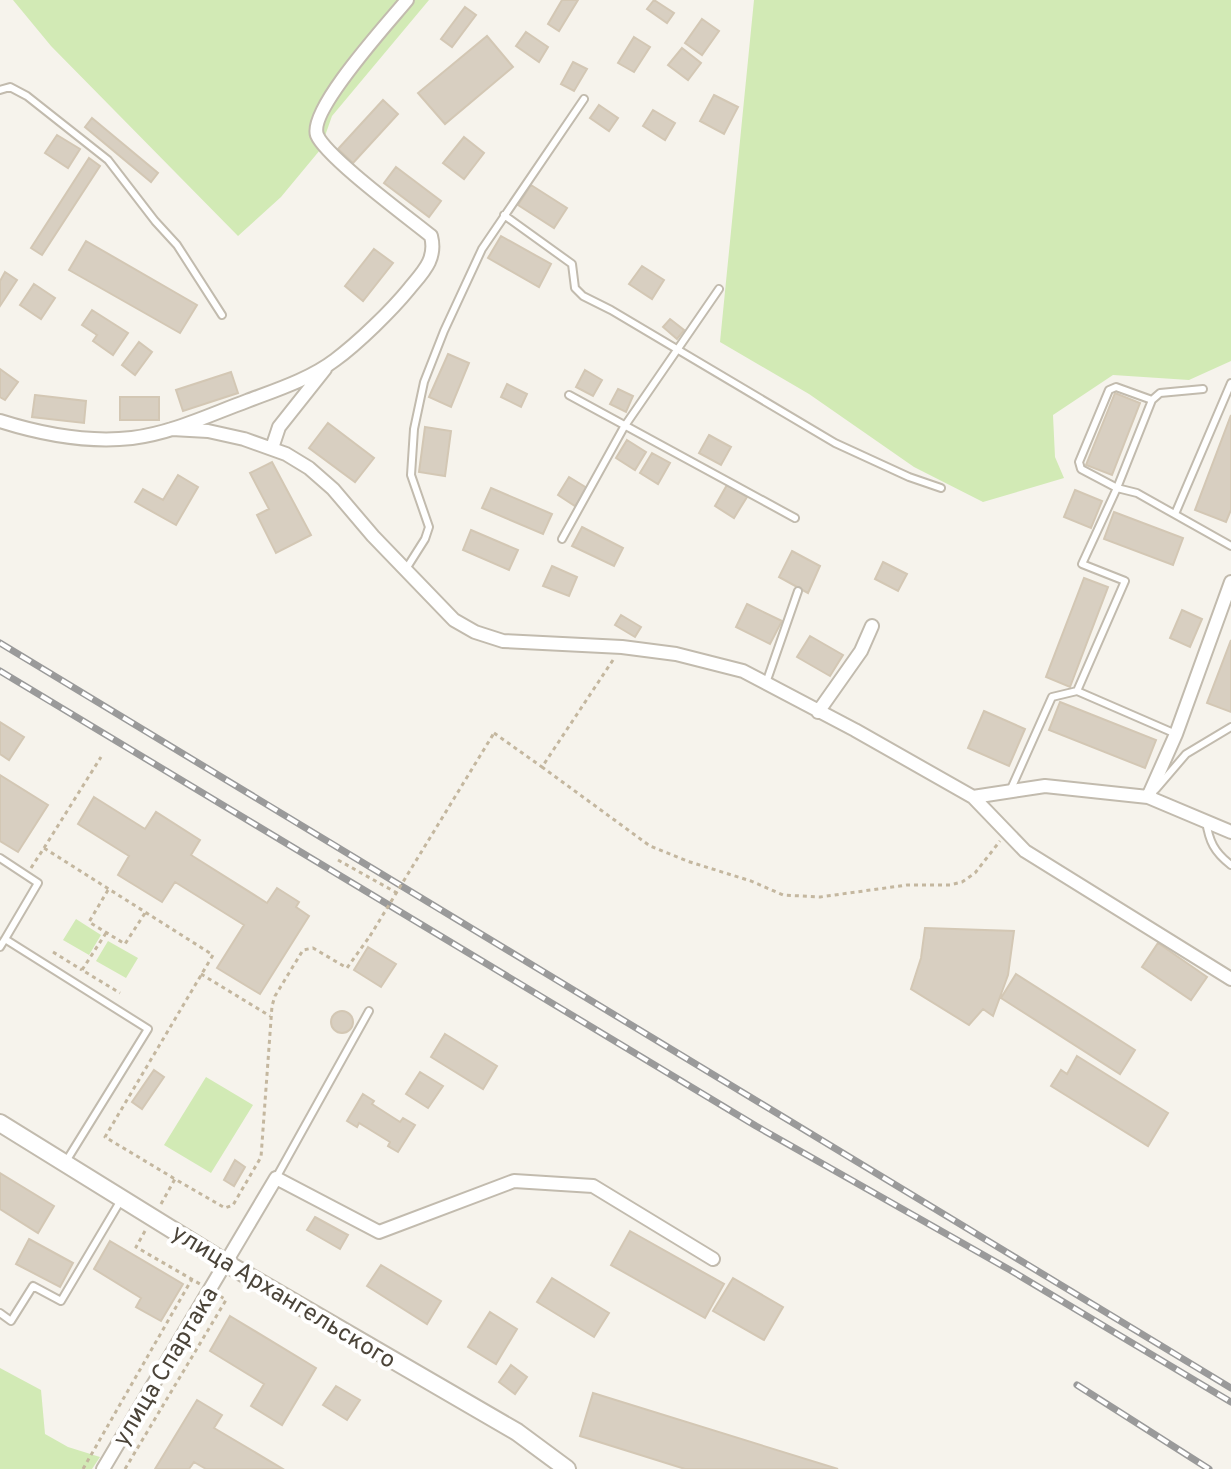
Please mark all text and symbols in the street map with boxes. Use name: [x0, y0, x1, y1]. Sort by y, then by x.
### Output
street label: улица Архангельского: [165, 1219, 401, 1377]
street label: улица Спартака: [107, 1282, 226, 1452]

